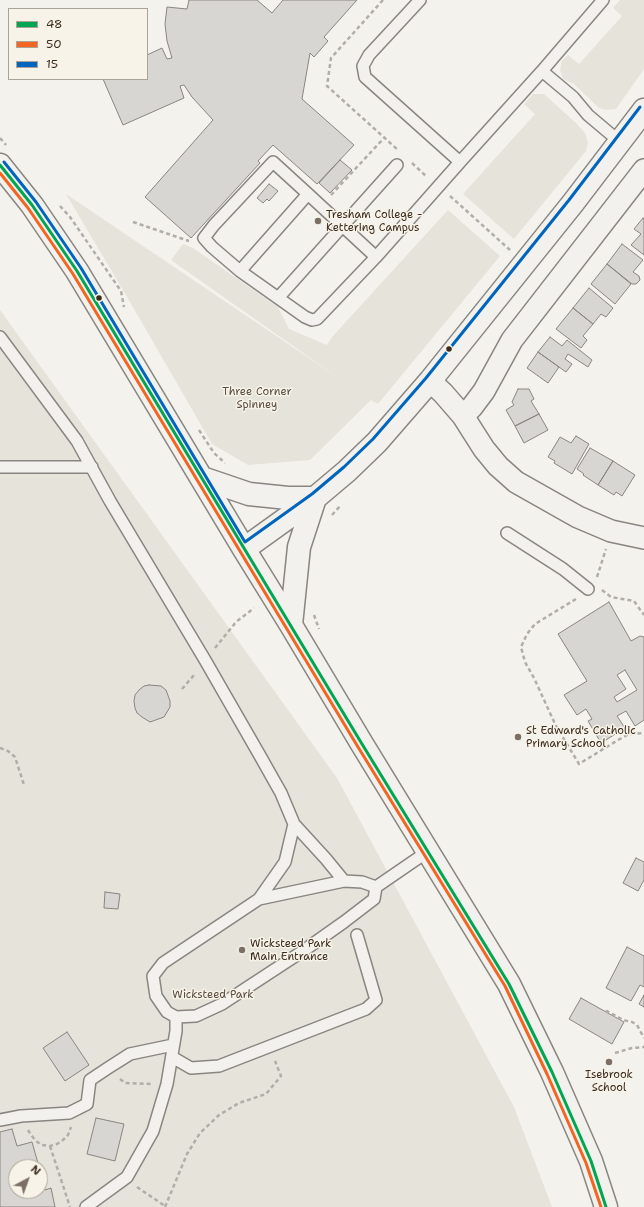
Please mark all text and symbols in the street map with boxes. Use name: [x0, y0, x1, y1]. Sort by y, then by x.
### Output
legend: [8, 8, 148, 80]
text: 48: [46, 16, 63, 32]
text: 50: [46, 36, 62, 52]
text: 15: [46, 56, 58, 72]
place label: Tresham College - Kettering Campus: [326, 208, 422, 234]
marker: Tresham College - Kettering Campus: [313, 216, 323, 226]
unlabelled marker: [94, 293, 104, 303]
unlabelled marker: [444, 344, 454, 354]
park label: Three Corner Spinney: [222, 385, 292, 411]
place label: St Edward's Catholic Primary School: [526, 724, 636, 750]
marker: St Edward's Catholic Primary School: [513, 732, 523, 742]
place label: Wicksteed Park Main Entrance: [250, 937, 331, 963]
marker: Wicksteed Park Main Entrance: [237, 945, 247, 955]
park label: Wicksteed Park: [172, 988, 254, 1002]
marker: Isebrook School: [604, 1057, 614, 1067]
place label: Isebrook School: [585, 1068, 633, 1094]
north arrow: [8, 1159, 48, 1199]
text: N: [27, 1162, 44, 1179]

